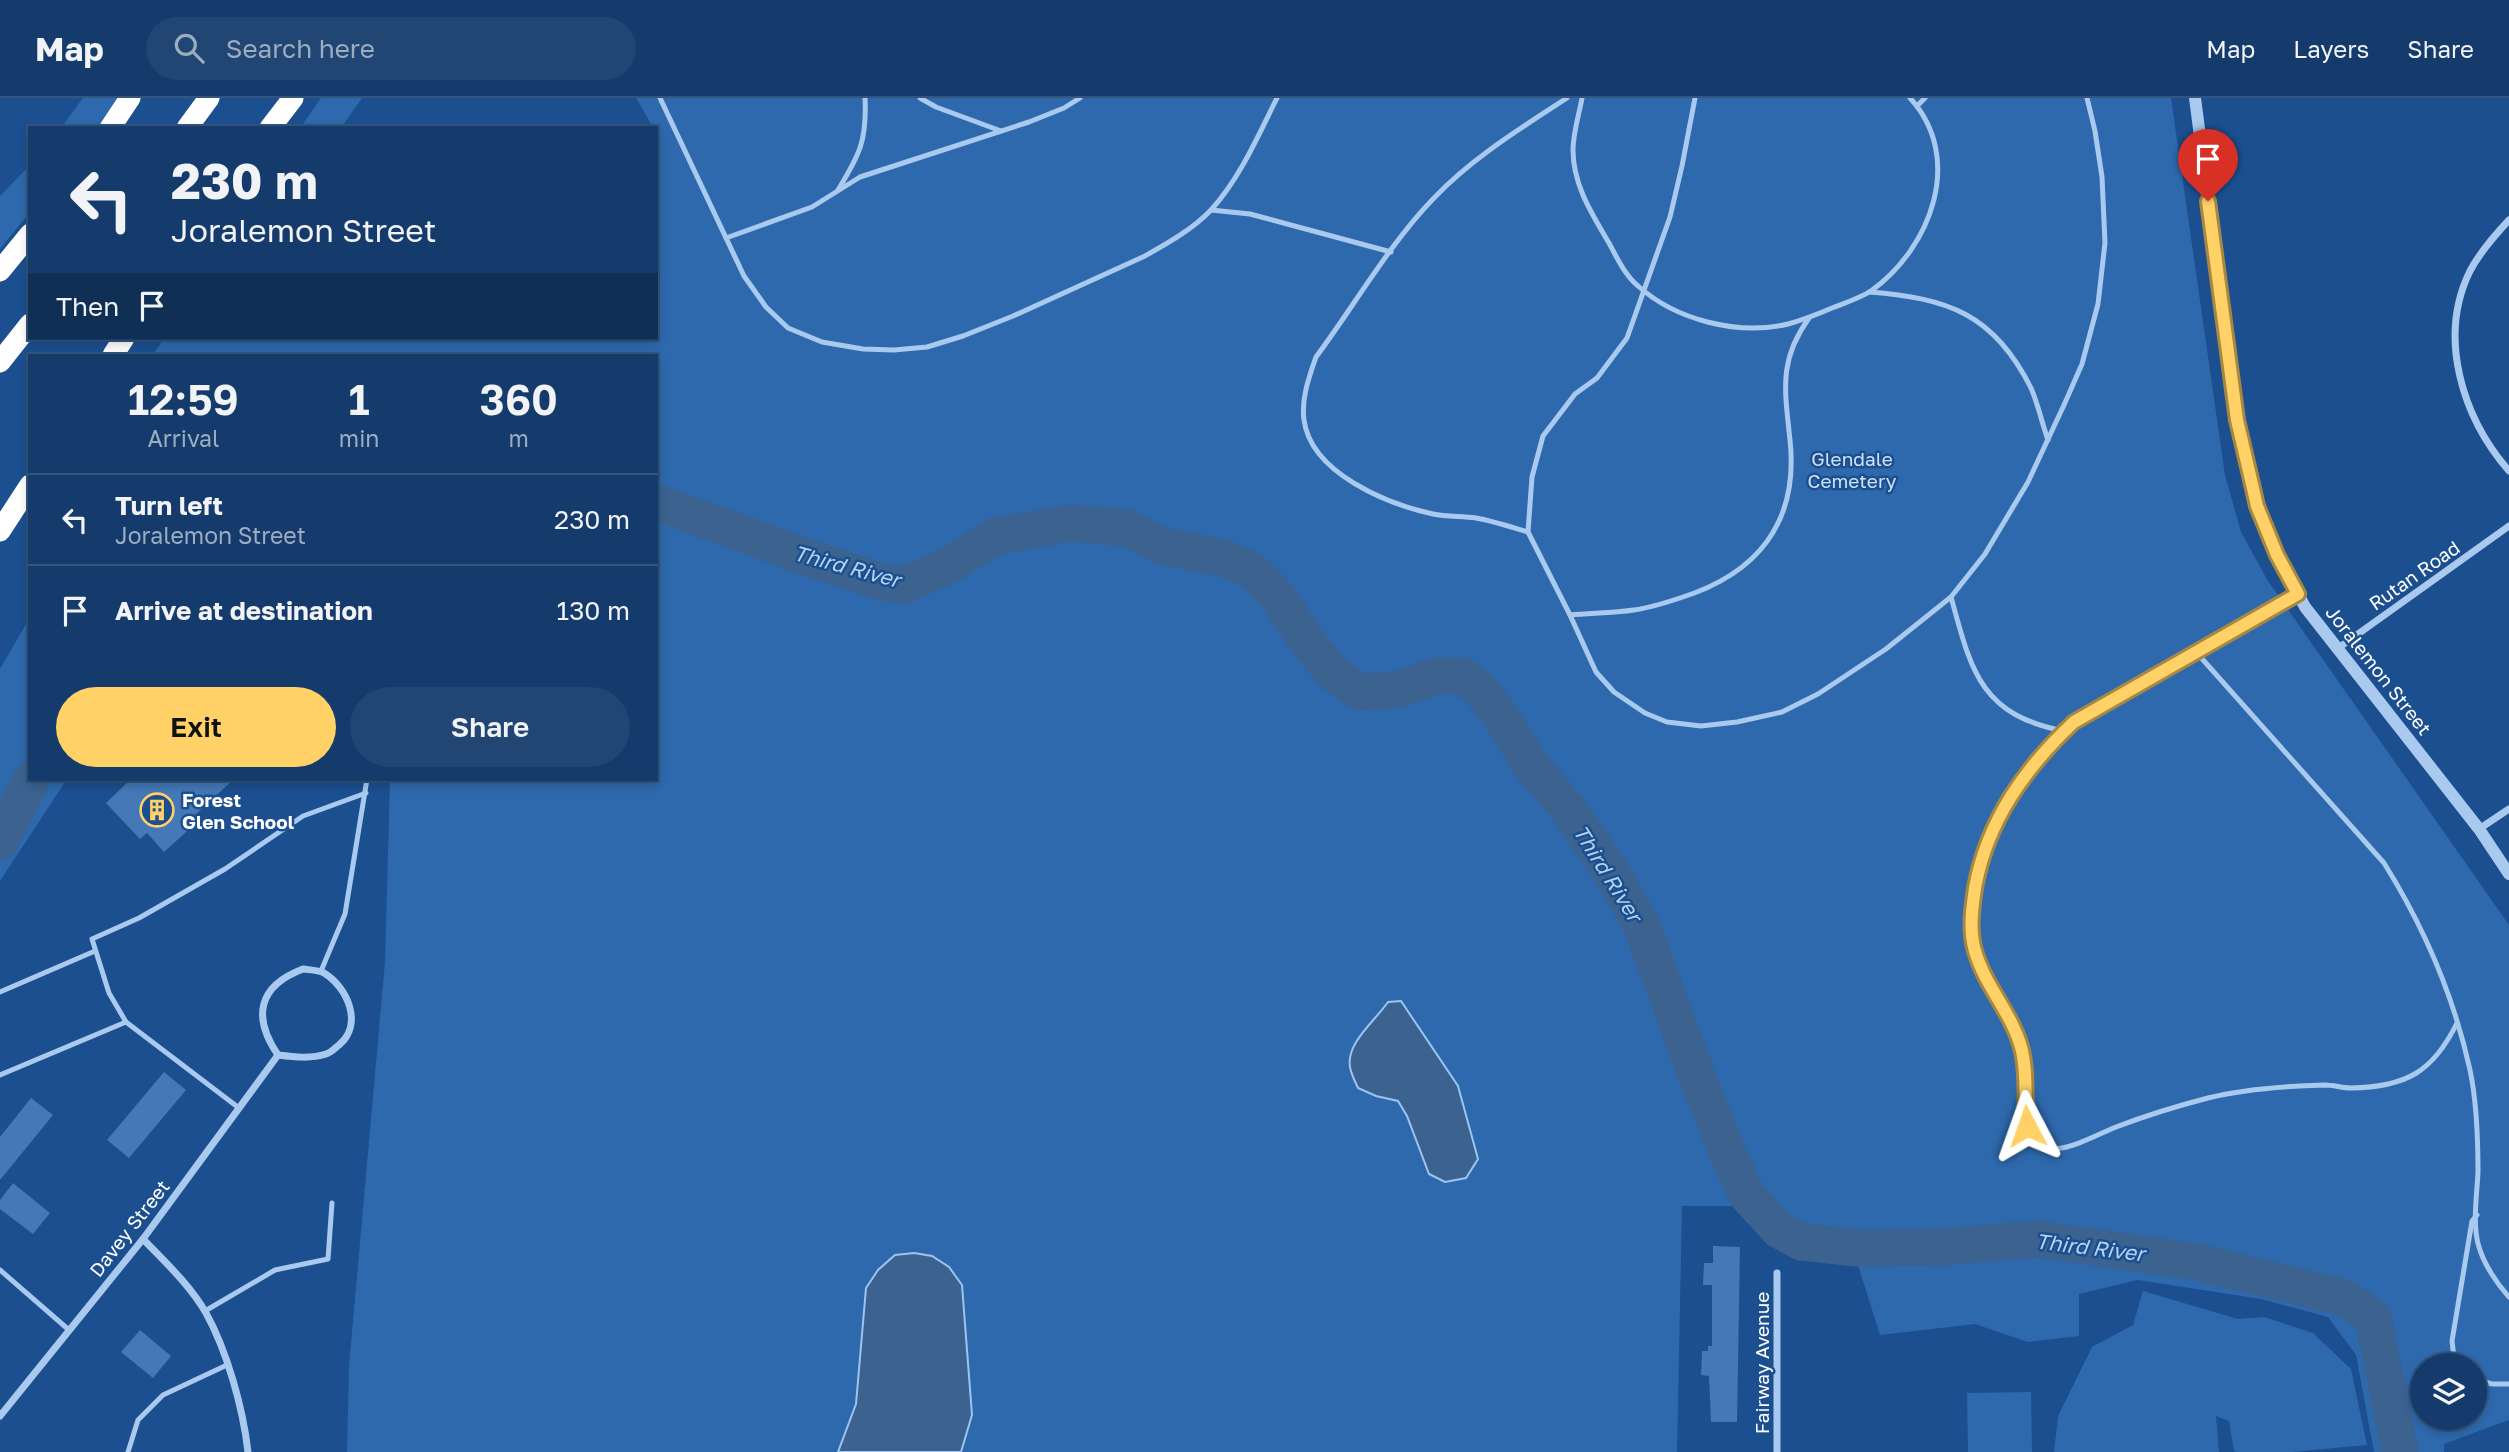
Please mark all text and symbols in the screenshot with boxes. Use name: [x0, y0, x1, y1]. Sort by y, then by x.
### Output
search box: [146, 17, 636, 80]
text: Map: [35, 29, 104, 68]
icon: search: [170, 29, 208, 67]
text: Search here: [226, 33, 375, 64]
text: Map: [2206, 34, 2255, 63]
text: Layers: [2293, 34, 2369, 63]
text: Share: [2407, 34, 2474, 63]
pin: [2178, 129, 2238, 201]
icon: arrive: [2189, 140, 2227, 178]
text: 230 m: [171, 151, 318, 210]
icon: left: [56, 154, 147, 245]
text: Joralemon Street: [171, 211, 437, 249]
icon: arrive: [133, 287, 171, 325]
text: Then: [56, 291, 119, 322]
text: 12:59: [128, 374, 239, 424]
text: 1: [349, 374, 370, 424]
text: 360: [480, 374, 558, 424]
text: Arrival: [147, 424, 219, 452]
text: min: [339, 424, 379, 452]
text: m: [509, 424, 529, 452]
park label: Glendale Cemetery: [1807, 447, 1897, 492]
text: Turn left: [115, 490, 223, 521]
icon: left: [56, 501, 94, 539]
text: 230 m: [554, 504, 630, 535]
text: Joralemon Street: [115, 521, 306, 549]
street label: Rutan Road: [2364, 535, 2464, 615]
water label: Third River: [791, 539, 906, 593]
icon: arrive: [56, 592, 94, 630]
text: Arrive at destination: [115, 595, 373, 626]
text: 130 m: [557, 595, 630, 626]
street label: Joralemon Street: [2321, 601, 2437, 739]
button: Exit: [56, 687, 336, 767]
button: Share: [350, 687, 630, 767]
place label: Forest Glen School: [182, 788, 294, 833]
building icon: Forest Glen School: [138, 791, 176, 829]
water label: Third River: [1568, 820, 1649, 929]
position arrow: [1990, 1089, 2064, 1163]
street label: Davey Street: [84, 1175, 174, 1281]
water label: Third River: [2034, 1227, 2149, 1267]
street label: Fairway Avenue: [1750, 1292, 1773, 1434]
map controls: [2410, 1353, 2487, 1430]
button: layers: [2410, 1353, 2487, 1430]

